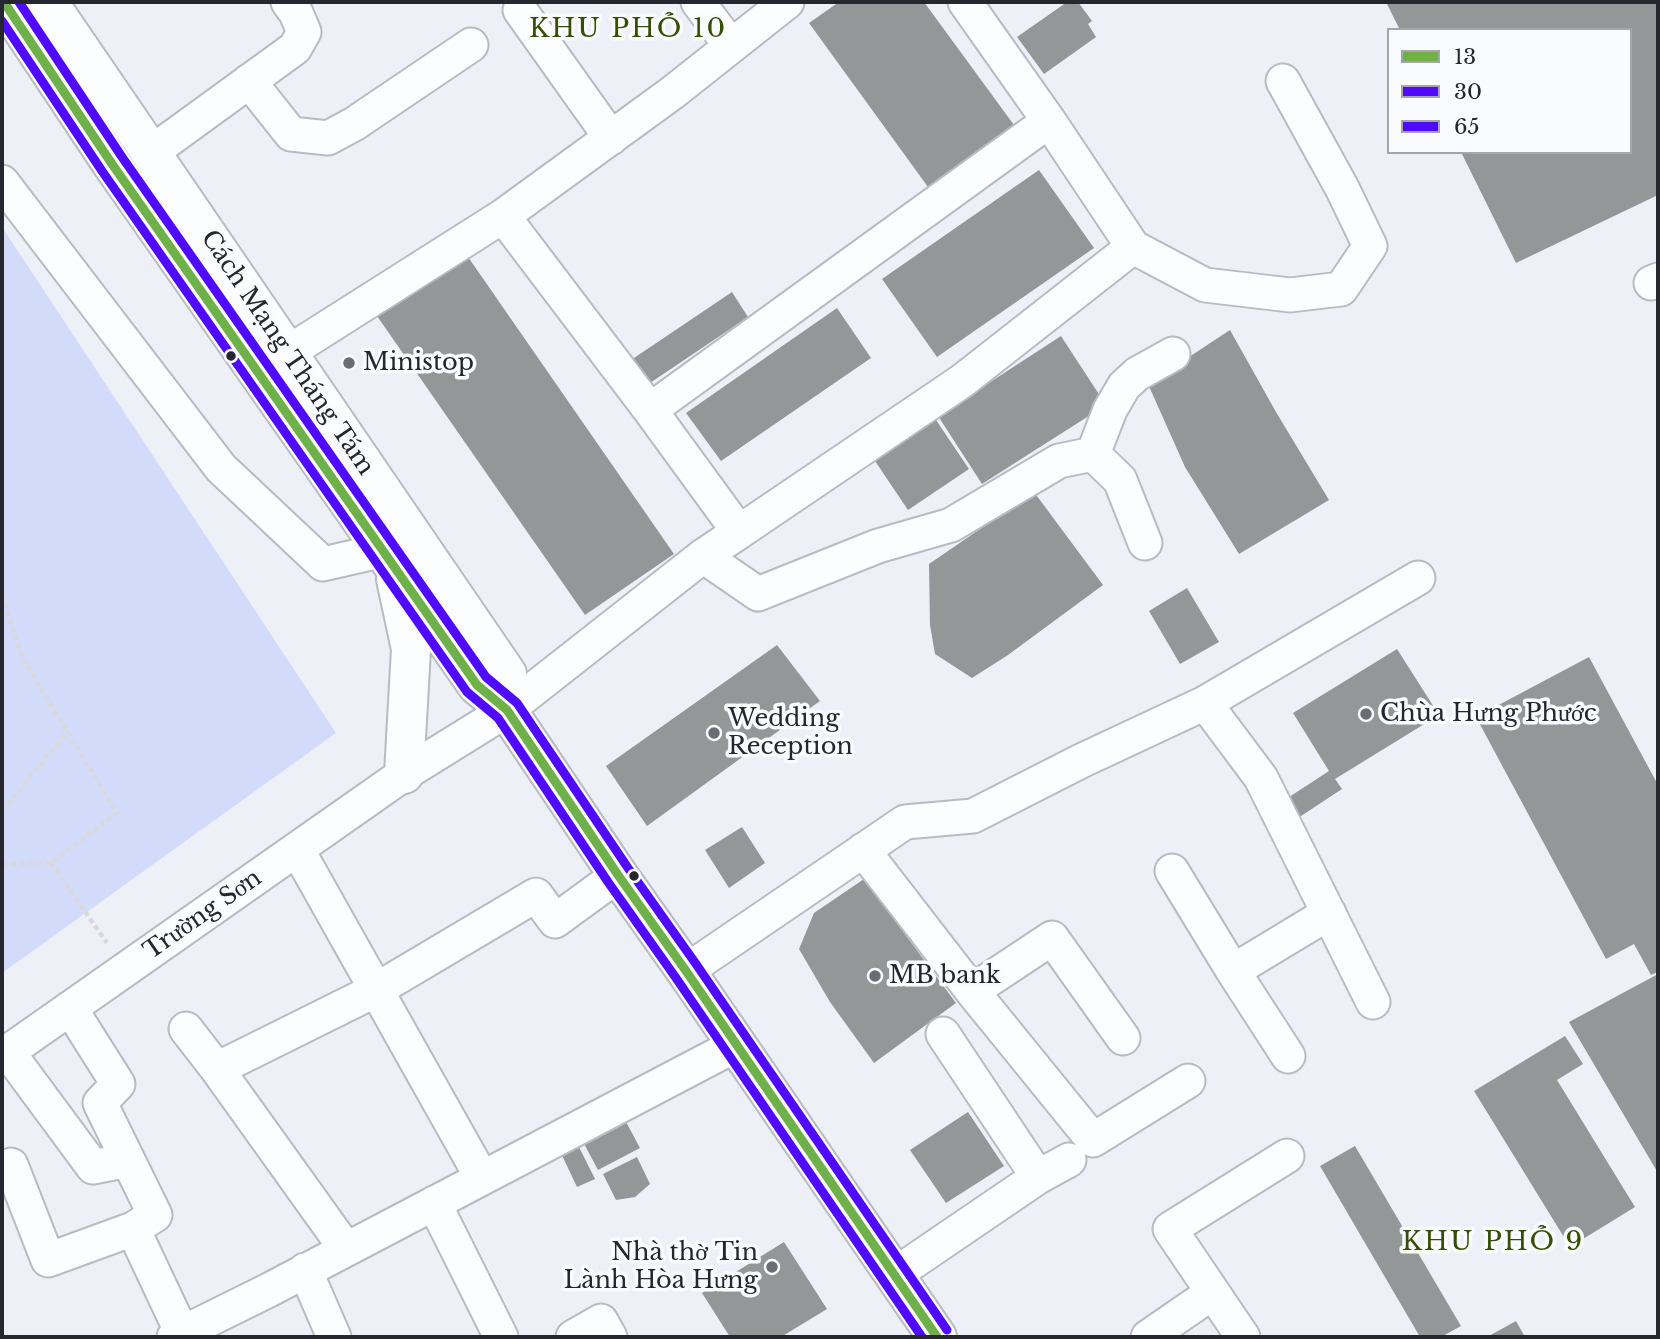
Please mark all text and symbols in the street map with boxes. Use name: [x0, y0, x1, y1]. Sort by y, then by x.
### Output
district label: KHU PHỐ 10: [530, 14, 726, 46]
legend: [1387, 28, 1632, 154]
text: 13: [1454, 44, 1476, 70]
text: 30: [1454, 79, 1482, 105]
text: 65: [1454, 114, 1479, 140]
street label: Cách Mạng Tháng Tám: [194, 225, 380, 481]
unlabelled marker: [224, 349, 238, 363]
place label: Ministop: [363, 349, 474, 377]
marker: Ministop: [341, 355, 357, 371]
place label: Chùa Hưng Phước: [1380, 700, 1597, 728]
place label: Wedding Reception: [728, 705, 853, 761]
marker: Chùa Hưng Phước: [1358, 706, 1374, 722]
marker: Wedding Reception: [706, 725, 722, 741]
street label: Trường Sơn: [139, 864, 267, 966]
unlabelled marker: [627, 869, 641, 883]
place label: MB bank: [889, 962, 1001, 990]
marker: MB bank: [867, 968, 883, 984]
district label: KHU PHỐ 9: [1403, 1227, 1583, 1259]
place label: Nhà thờ Tin Lành Hòa Hưng: [564, 1239, 758, 1295]
marker: Nhà thờ Tin Lành Hòa Hưng: [764, 1259, 780, 1275]

